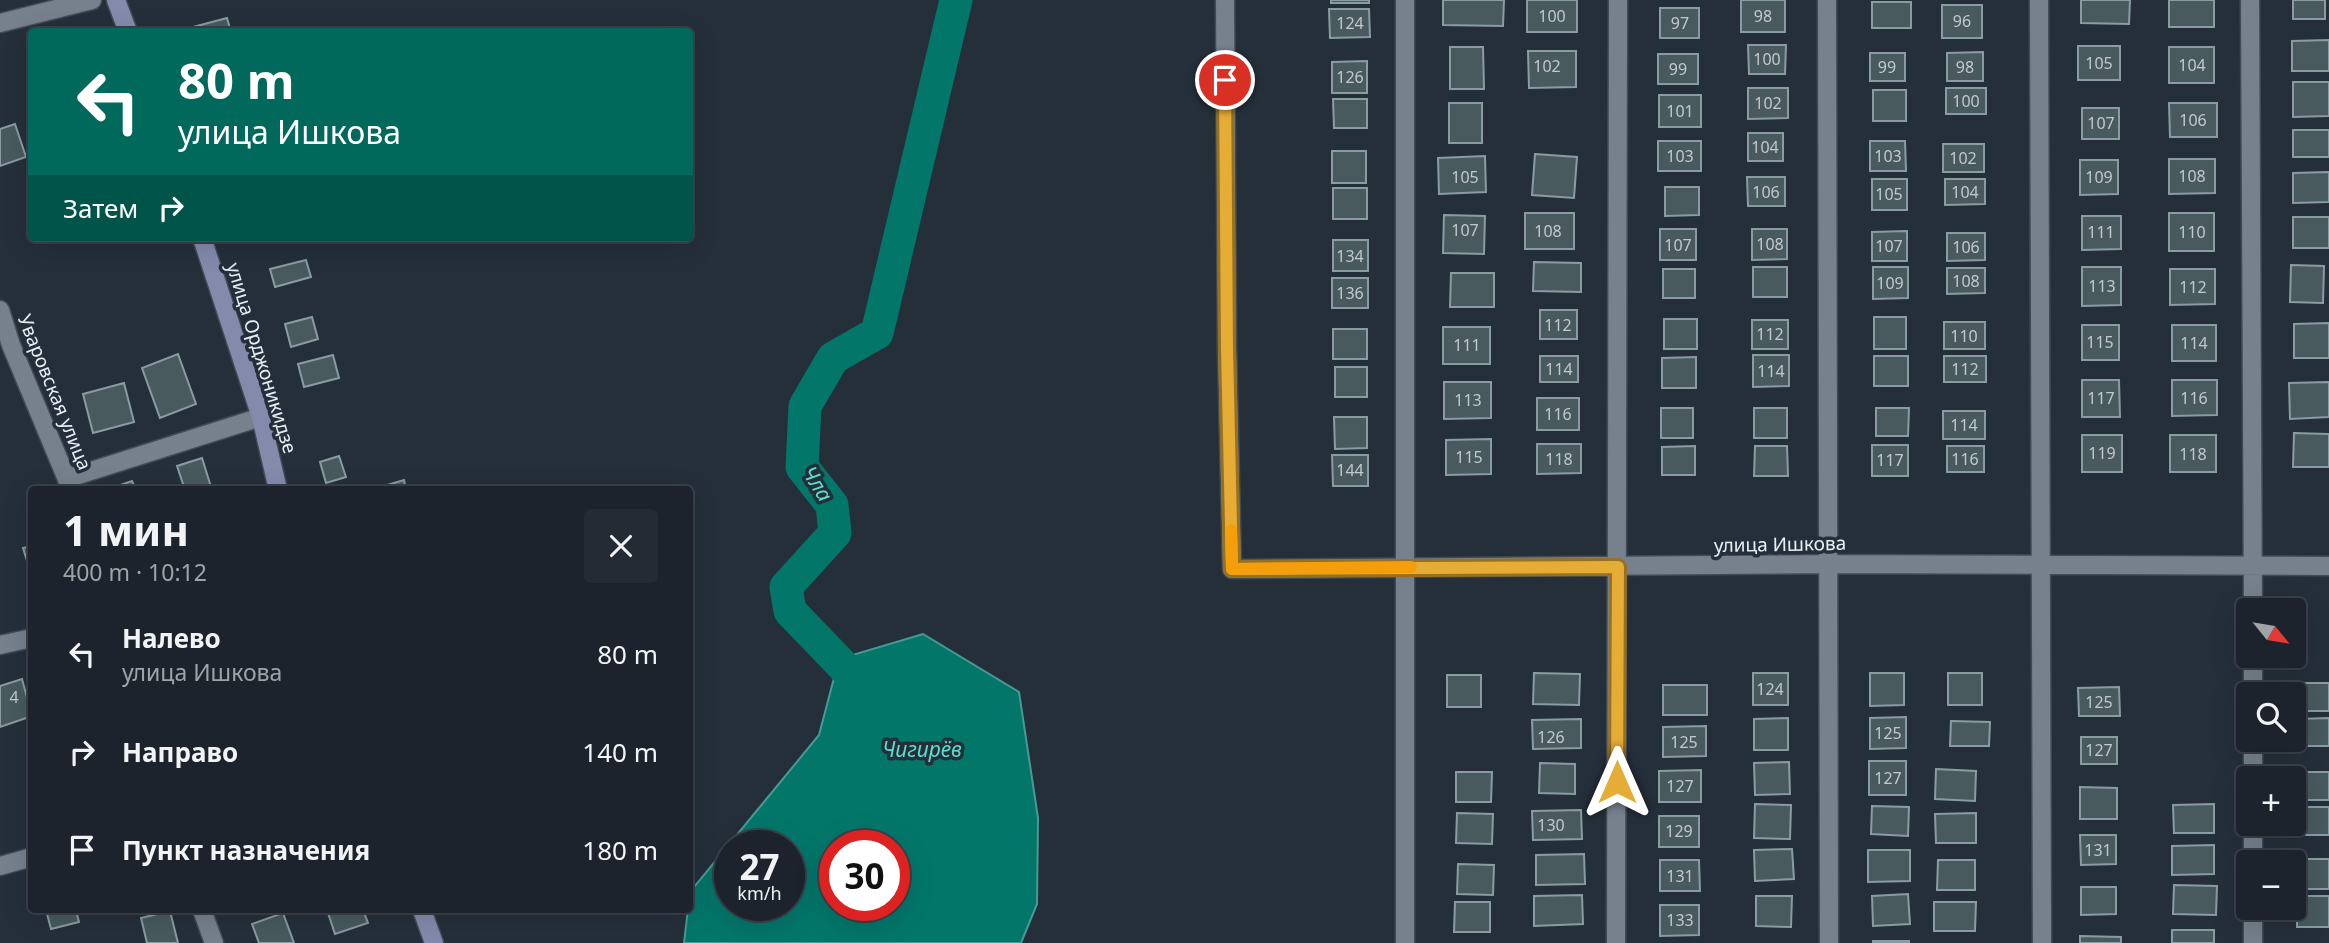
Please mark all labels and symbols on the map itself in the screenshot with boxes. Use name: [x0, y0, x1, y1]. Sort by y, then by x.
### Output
house number: 100: [1538, 5, 1566, 27]
house number: 98: [1754, 5, 1772, 27]
house number: 96: [1953, 10, 1971, 32]
house number: 124: [1336, 12, 1364, 34]
house number: 97: [1671, 12, 1689, 34]
house number: 100: [1753, 48, 1781, 70]
pin: [1195, 50, 1255, 110]
house number: 105: [2085, 52, 2113, 74]
house number: 104: [2178, 54, 2206, 76]
house number: 102: [1533, 55, 1561, 77]
house number: 99: [1878, 56, 1896, 78]
house number: 98: [1956, 56, 1974, 78]
house number: 99: [1669, 58, 1687, 80]
house number: 126: [1336, 66, 1364, 88]
house number: 100: [1952, 90, 1980, 112]
house number: 102: [1754, 92, 1782, 114]
house number: 101: [1666, 100, 1694, 122]
house number: 106: [2179, 109, 2207, 131]
house number: 107: [2087, 112, 2115, 134]
house number: 104: [1751, 136, 1779, 158]
house number: 103: [1666, 145, 1694, 167]
house number: 103: [1874, 145, 1902, 167]
house number: 102: [1949, 147, 1977, 169]
house number: 108: [2178, 165, 2206, 187]
house number: 105: [1451, 166, 1479, 188]
house number: 109: [2085, 166, 2113, 188]
house number: 106: [1752, 181, 1780, 203]
house number: 104: [1951, 181, 1979, 203]
house number: 105: [1875, 183, 1903, 205]
house number: 107: [1451, 219, 1479, 241]
house number: 108: [1534, 220, 1562, 242]
house number: 111: [2087, 221, 2115, 243]
house number: 110: [2178, 221, 2206, 243]
house number: 108: [1756, 233, 1784, 255]
house number: 107: [1664, 234, 1692, 256]
house number: 107: [1875, 235, 1903, 257]
house number: 106: [1952, 236, 1980, 258]
house number: 134: [1336, 245, 1364, 267]
street label: улица Орджоникидзе: [221, 259, 303, 457]
house number: 108: [1952, 270, 1980, 292]
house number: 109: [1876, 272, 1904, 294]
house number: 113: [2088, 275, 2116, 297]
house number: 112: [2179, 276, 2207, 298]
house number: 136: [1336, 282, 1364, 304]
street label: Уваровская улица: [12, 310, 98, 474]
house number: 112: [1544, 314, 1572, 336]
house number: 112: [1756, 323, 1784, 345]
house number: 110: [1950, 325, 1978, 347]
house number: 115: [2086, 331, 2114, 353]
house number: 114: [2180, 332, 2208, 354]
house number: 111: [1453, 334, 1481, 356]
house number: 114: [1545, 358, 1573, 380]
house number: 112: [1951, 358, 1979, 380]
house number: 114: [1757, 360, 1785, 382]
house number: 117: [2087, 387, 2115, 409]
house number: 116: [2180, 387, 2208, 409]
house number: 113: [1454, 389, 1482, 411]
house number: 116: [1544, 403, 1572, 425]
house number: 114: [1950, 414, 1978, 436]
house number: 119: [2088, 442, 2116, 464]
house number: 118: [2179, 443, 2207, 465]
house number: 115: [1455, 446, 1483, 468]
house number: 118: [1545, 448, 1573, 470]
house number: 116: [1951, 448, 1979, 470]
house number: 117: [1876, 449, 1904, 471]
house number: 144: [1336, 459, 1364, 481]
water label: Чла: [796, 460, 840, 507]
street label: улица Ишкова: [1714, 530, 1846, 558]
north arrow: [2236, 598, 2306, 668]
house number: 124: [1756, 678, 1784, 700]
house number: 4: [9, 686, 19, 708]
house number: 125: [2085, 691, 2113, 713]
house number: 125: [1874, 722, 1902, 744]
house number: 126: [1537, 726, 1565, 748]
house number: 125: [1670, 731, 1698, 753]
water label: Чигирёв: [882, 735, 962, 763]
house number: 127: [2085, 739, 2113, 761]
position arrow: [1580, 745, 1654, 819]
house number: 127: [1874, 767, 1902, 789]
house number: 127: [1666, 775, 1694, 797]
house number: 130: [1537, 814, 1565, 836]
house number: 129: [1665, 820, 1693, 842]
speed limit sign: 30: [819, 830, 910, 921]
house number: 131: [2084, 839, 2112, 861]
house number: 131: [1666, 865, 1694, 887]
house number: 133: [1666, 909, 1694, 931]

